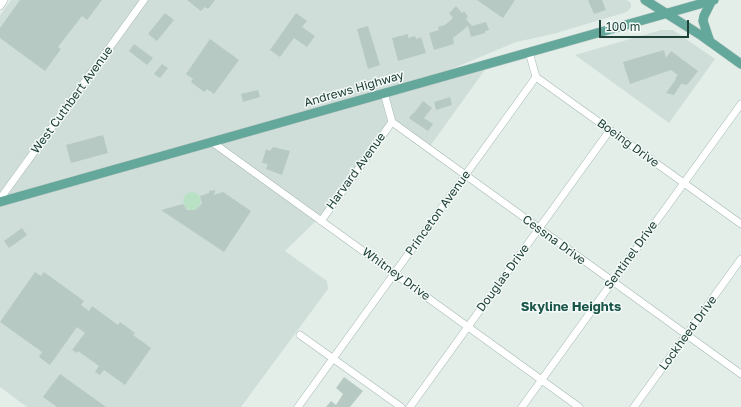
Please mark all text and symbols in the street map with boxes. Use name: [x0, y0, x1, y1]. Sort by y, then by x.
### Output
scale bar: [601, 12, 691, 38]
text: 100 m: [606, 19, 640, 34]
street label: West Cuthbert Avenue: [28, 44, 116, 156]
street label: Andrews Highway: [303, 68, 405, 110]
street label: Boeing Drive: [594, 116, 662, 170]
street label: Harvard Avenue: [323, 130, 389, 212]
street label: Princeton Avenue: [402, 168, 474, 258]
street label: Cessna Drive: [520, 212, 588, 268]
street label: Sentinel Drive: [601, 218, 661, 292]
street label: Douglas Drive: [474, 241, 532, 315]
street label: Whitney Drive: [359, 245, 433, 303]
street label: Lockheed Drive: [656, 293, 720, 373]
district label: Skyline Heights: [521, 299, 621, 315]

